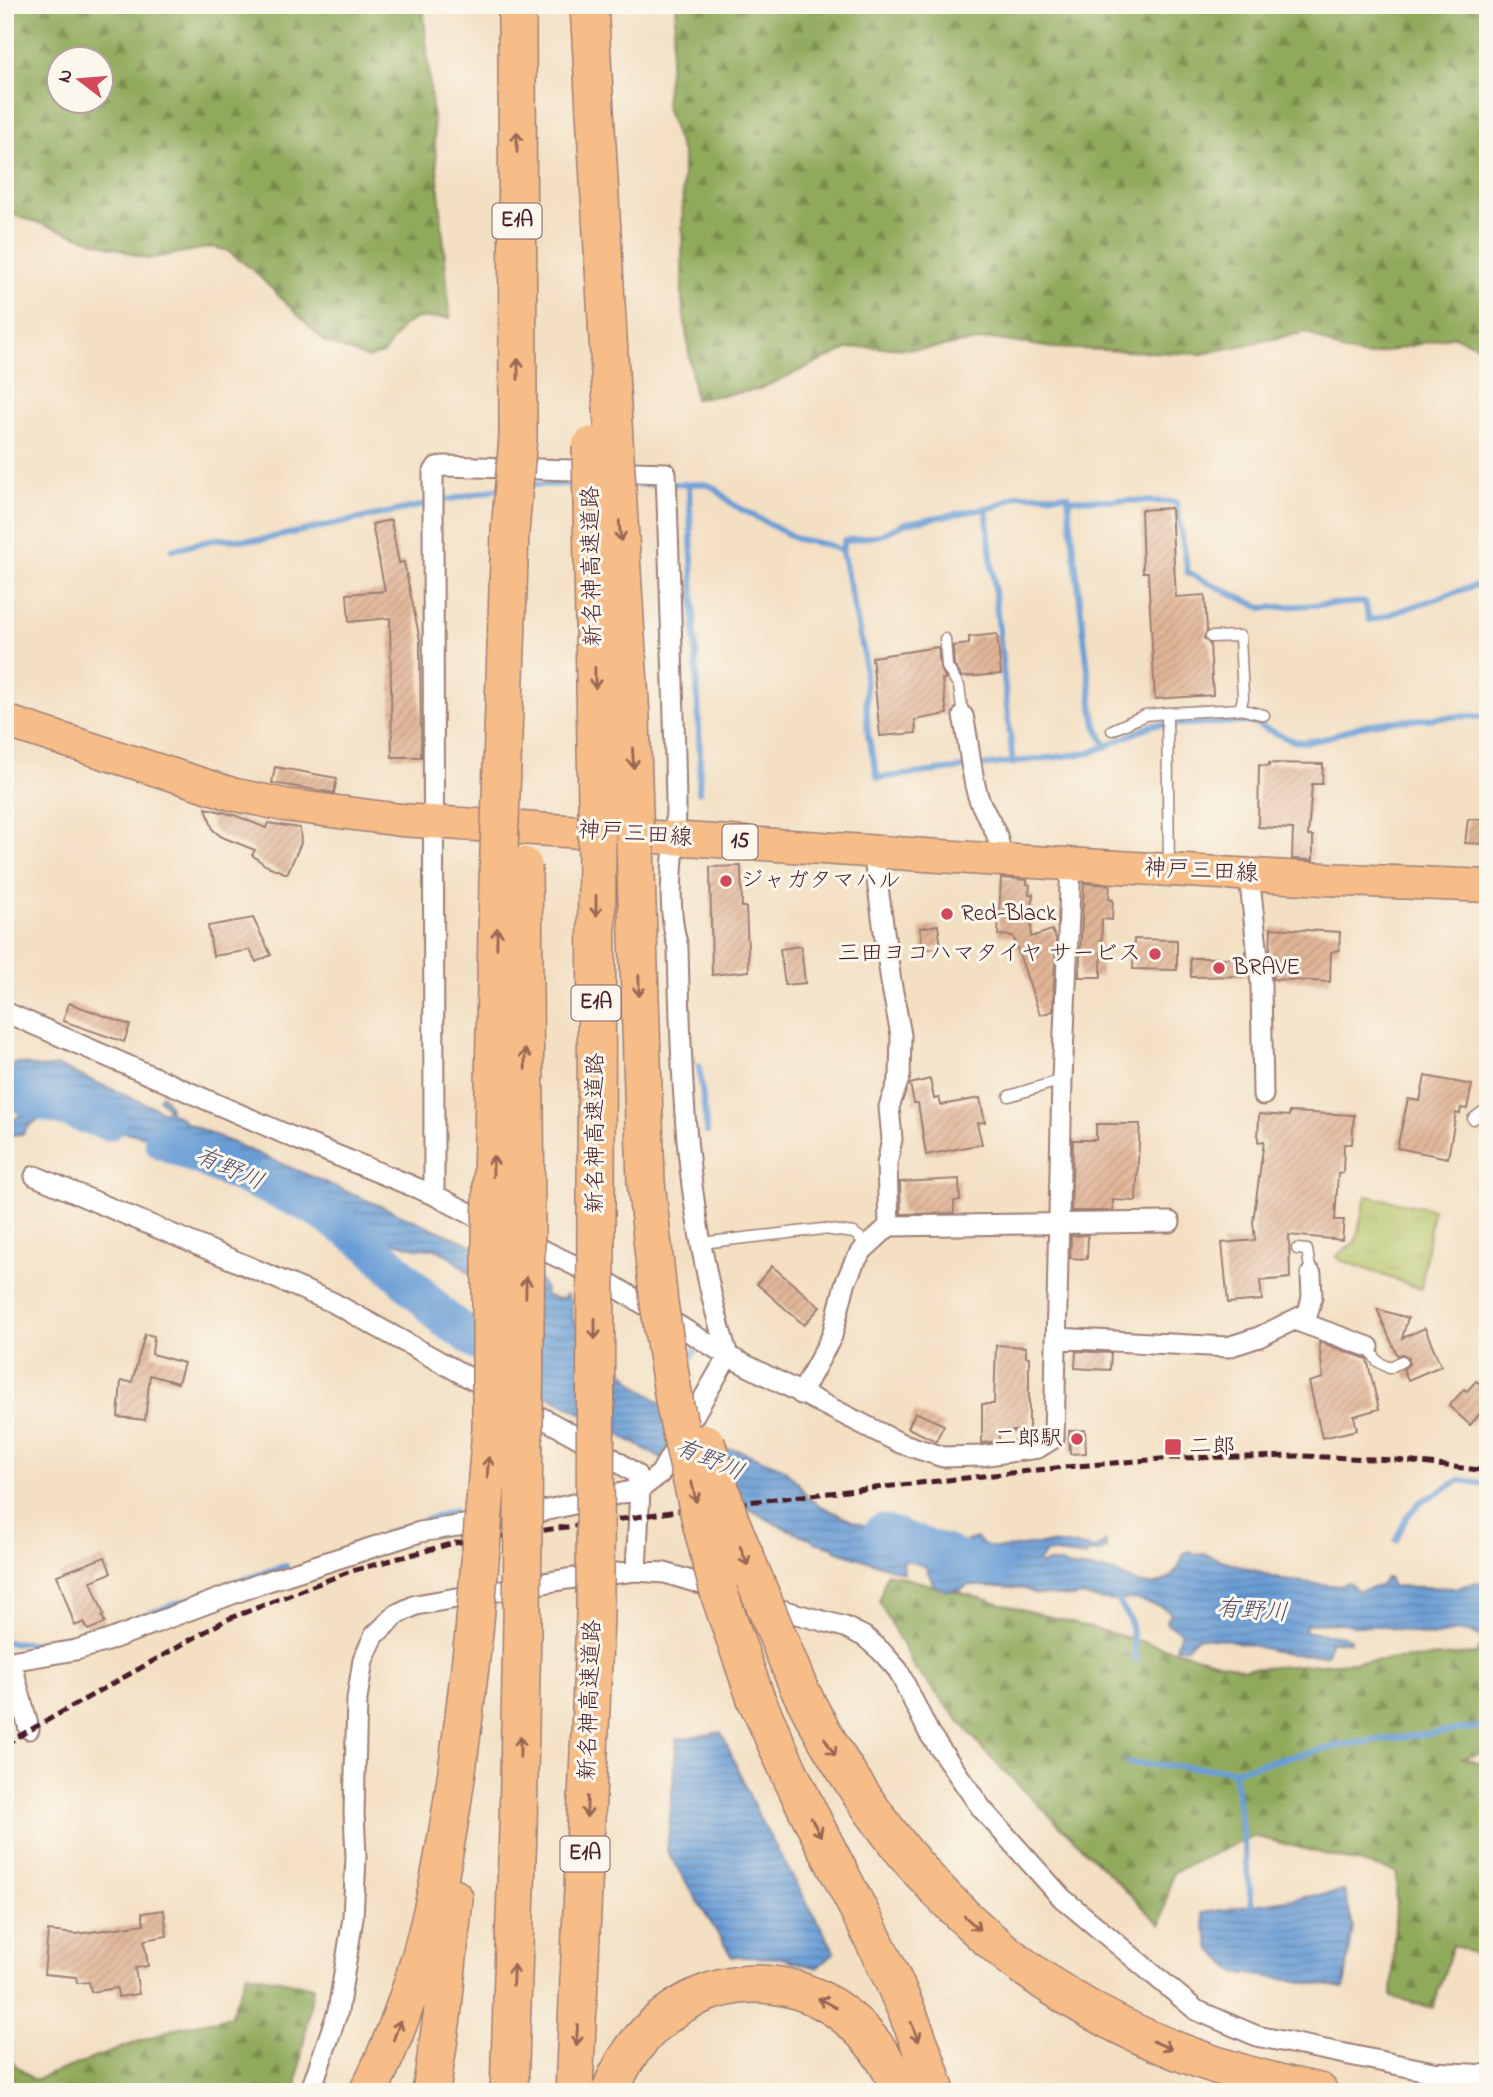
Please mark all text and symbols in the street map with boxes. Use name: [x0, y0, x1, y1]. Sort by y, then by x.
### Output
north arrow: [46, 46, 116, 116]
text: N: [51, 66, 81, 86]
one-way arrow: [510, 130, 524, 153]
road number: E1A: [492, 204, 542, 238]
one-way arrow: [511, 358, 525, 381]
street label: 新名神高速道路: [575, 485, 611, 647]
one-way arrow: [613, 519, 626, 542]
one-way arrow: [588, 666, 601, 689]
one-way arrow: [626, 746, 639, 769]
street label: 神戸三田線: [576, 815, 694, 855]
road number: 15: [722, 824, 758, 860]
street label: 神戸三田線: [1143, 853, 1259, 891]
place label: ジャガタマハル: [740, 865, 901, 898]
marker: ジャガタマハル: [718, 873, 734, 889]
one-way arrow: [589, 894, 603, 917]
place label: Red-Black: [961, 898, 1057, 931]
marker: Red-Black: [939, 906, 955, 922]
one-way arrow: [490, 927, 504, 950]
place label: 三田ヨコハマタイヤ サービス: [837, 938, 1141, 971]
marker: 三田ヨコハマタイヤ サービス: [1147, 946, 1163, 962]
place label: BRAVE: [1232, 952, 1300, 985]
marker: BRAVE: [1211, 960, 1227, 976]
one-way arrow: [633, 974, 646, 997]
road number: E1A: [572, 986, 620, 1020]
one-way arrow: [518, 1048, 531, 1071]
street label: 新名神高速道路: [580, 1053, 613, 1214]
water label: 有野川: [189, 1139, 269, 1201]
one-way arrow: [486, 1155, 500, 1178]
one-way arrow: [519, 1275, 532, 1298]
one-way arrow: [588, 1317, 602, 1340]
place label: 二郎駅: [994, 1423, 1063, 1456]
water label: 有野川: [669, 1431, 749, 1491]
marker: 二郎駅: [1069, 1431, 1085, 1447]
place label: 二郎: [1189, 1431, 1235, 1464]
marker: 二郎: [1163, 1437, 1183, 1457]
one-way arrow: [482, 1456, 495, 1479]
one-way arrow: [689, 1480, 702, 1502]
one-way arrow: [738, 1545, 751, 1566]
water label: 有野川: [1215, 1592, 1289, 1632]
street label: 新名神高速道路: [572, 1619, 610, 1781]
one-way arrow: [513, 1736, 527, 1759]
one-way arrow: [823, 1736, 837, 1756]
one-way arrow: [580, 1796, 593, 1819]
one-way arrow: [810, 1816, 824, 1837]
road number: E1A: [560, 1836, 610, 1871]
one-way arrow: [963, 1915, 980, 1932]
one-way arrow: [507, 1963, 520, 1986]
one-way arrow: [817, 1996, 837, 2010]
one-way arrow: [391, 2019, 404, 2041]
one-way arrow: [910, 2020, 923, 2042]
one-way arrow: [570, 2023, 583, 2046]
one-way arrow: [1151, 2040, 1172, 2053]

